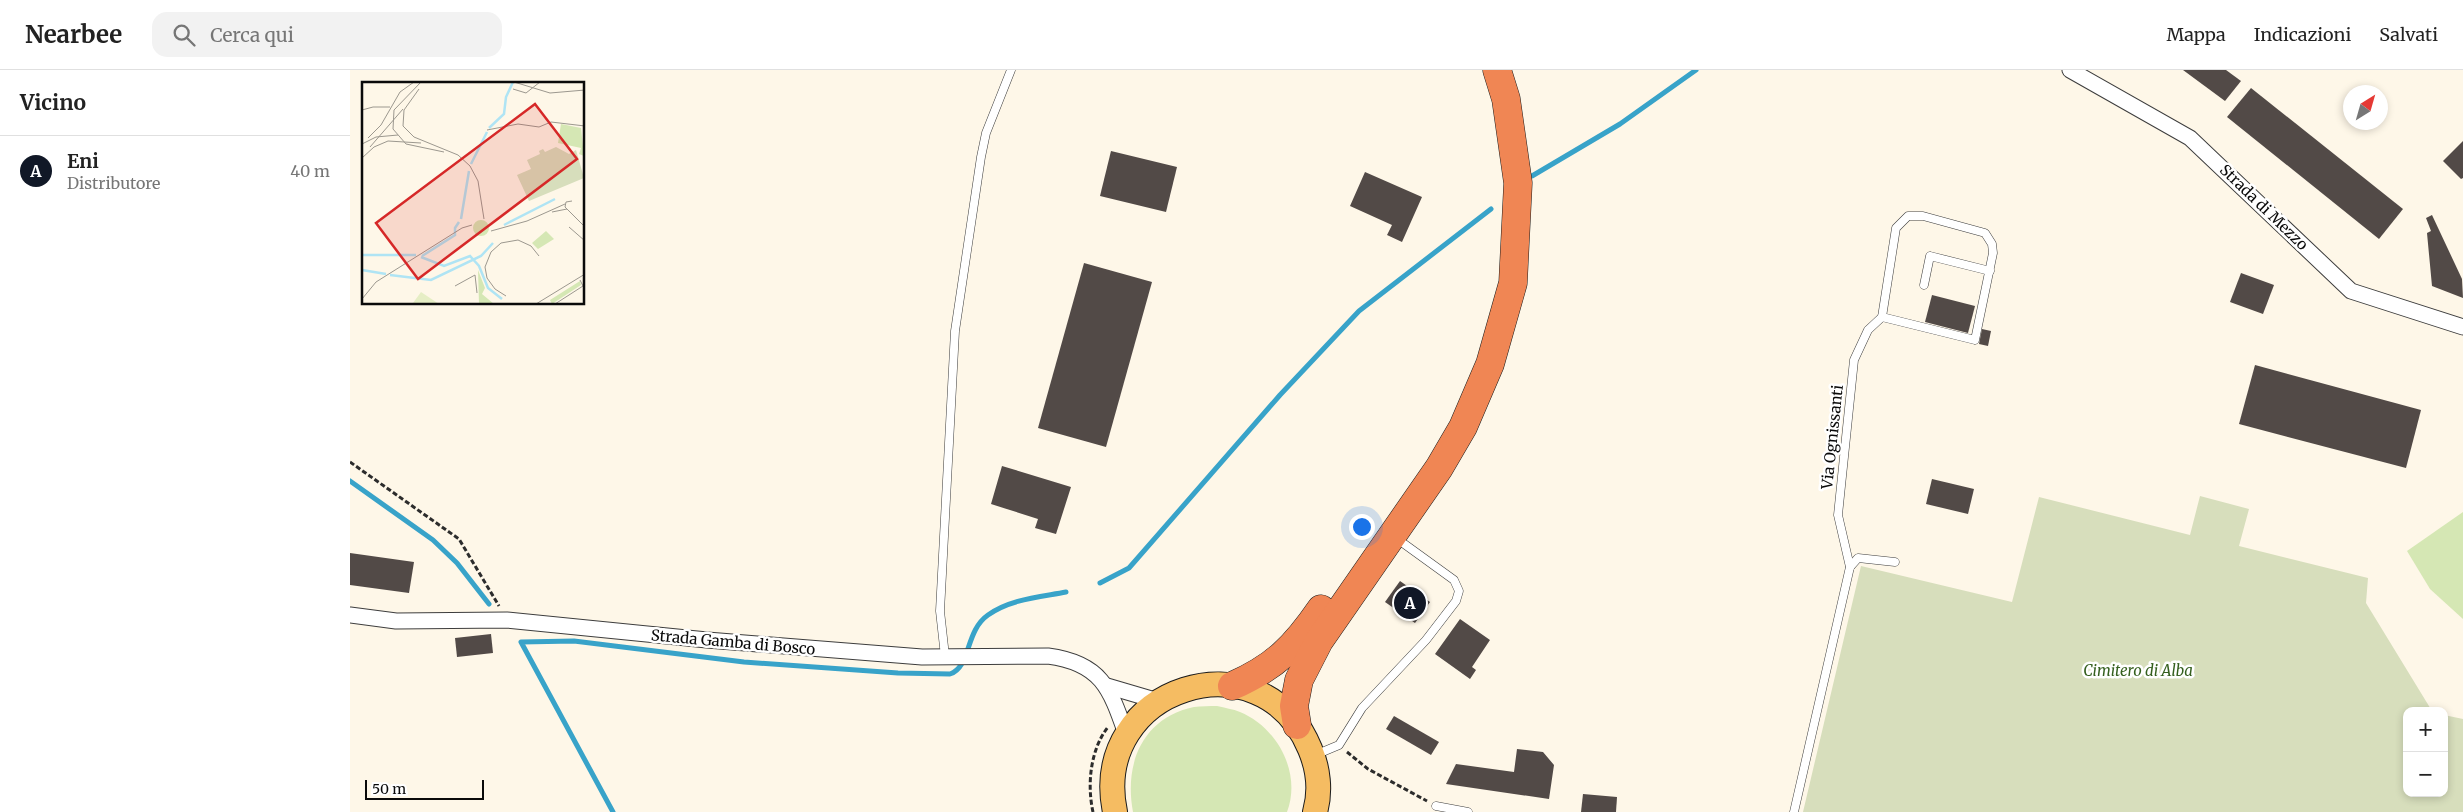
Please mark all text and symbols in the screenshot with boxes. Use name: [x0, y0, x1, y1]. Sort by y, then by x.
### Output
search box: [152, 12, 502, 57]
text: Nearbee: [25, 19, 122, 50]
icon: search: [170, 21, 198, 49]
text: Cerca qui: [210, 23, 294, 47]
text: Mappa: [2166, 23, 2226, 46]
text: Indicazioni: [2254, 23, 2351, 46]
text: Salvati: [2379, 23, 2438, 46]
inset map: [362, 82, 585, 305]
north arrow: [2343, 85, 2388, 130]
text: Vicino: [20, 89, 86, 116]
text: Eni: [67, 149, 99, 173]
street label: Strada di Mezzo: [2216, 160, 2312, 254]
text: A: [30, 161, 42, 181]
text: 40 m: [290, 161, 330, 181]
text: Distributore: [67, 173, 160, 193]
street label: Via Ognissanti: [1817, 384, 1847, 491]
your location: [1349, 514, 1375, 540]
pin: A: [1394, 584, 1426, 622]
street label: Strada Gamba di Bosco: [650, 625, 816, 659]
park label: Cimitero di Alba: [2083, 661, 2193, 680]
map controls: [2403, 707, 2448, 797]
button: +: [2403, 707, 2448, 752]
button: −: [2403, 752, 2448, 797]
scale bar: [365, 777, 484, 800]
text: 50 m: [372, 780, 406, 798]

